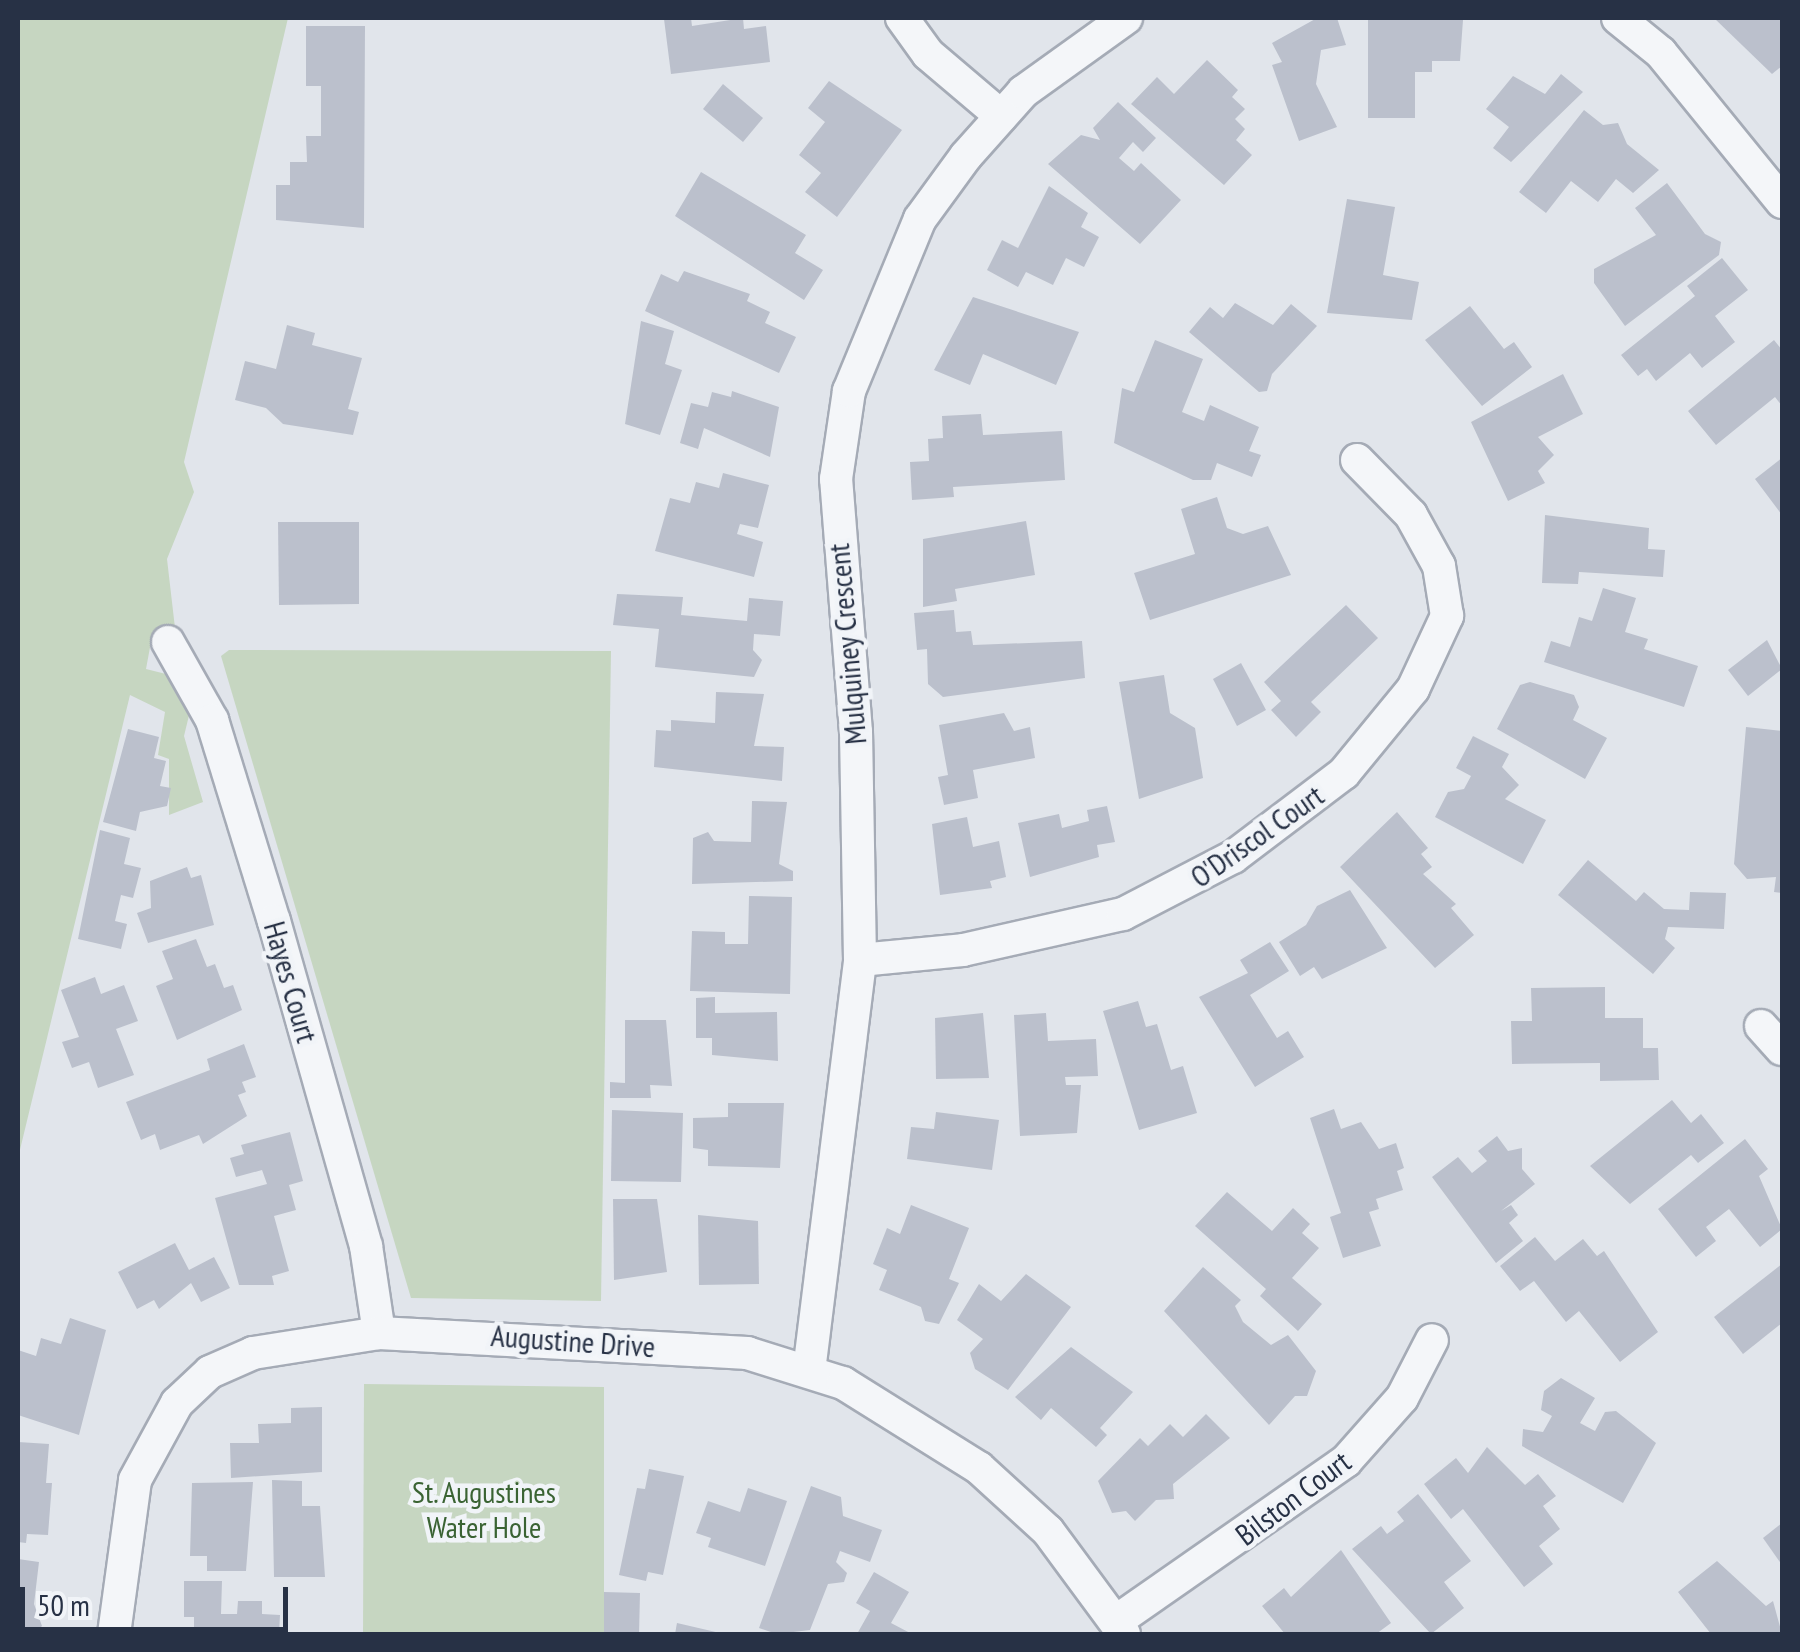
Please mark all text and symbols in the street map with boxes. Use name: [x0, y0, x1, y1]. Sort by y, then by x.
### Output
street label: Mulquiney Crescent: [820, 542, 874, 746]
street label: O'Driscol Court: [1184, 777, 1330, 895]
street label: Hayes Court: [257, 917, 325, 1047]
street label: Augustine Drive: [490, 1317, 656, 1365]
street label: Bilston Court: [1229, 1443, 1357, 1553]
park label: St. Augustines Water Hole: [411, 1474, 557, 1544]
scale bar: [25, 1567, 292, 1629]
text: 50 m: [37, 1585, 90, 1624]

